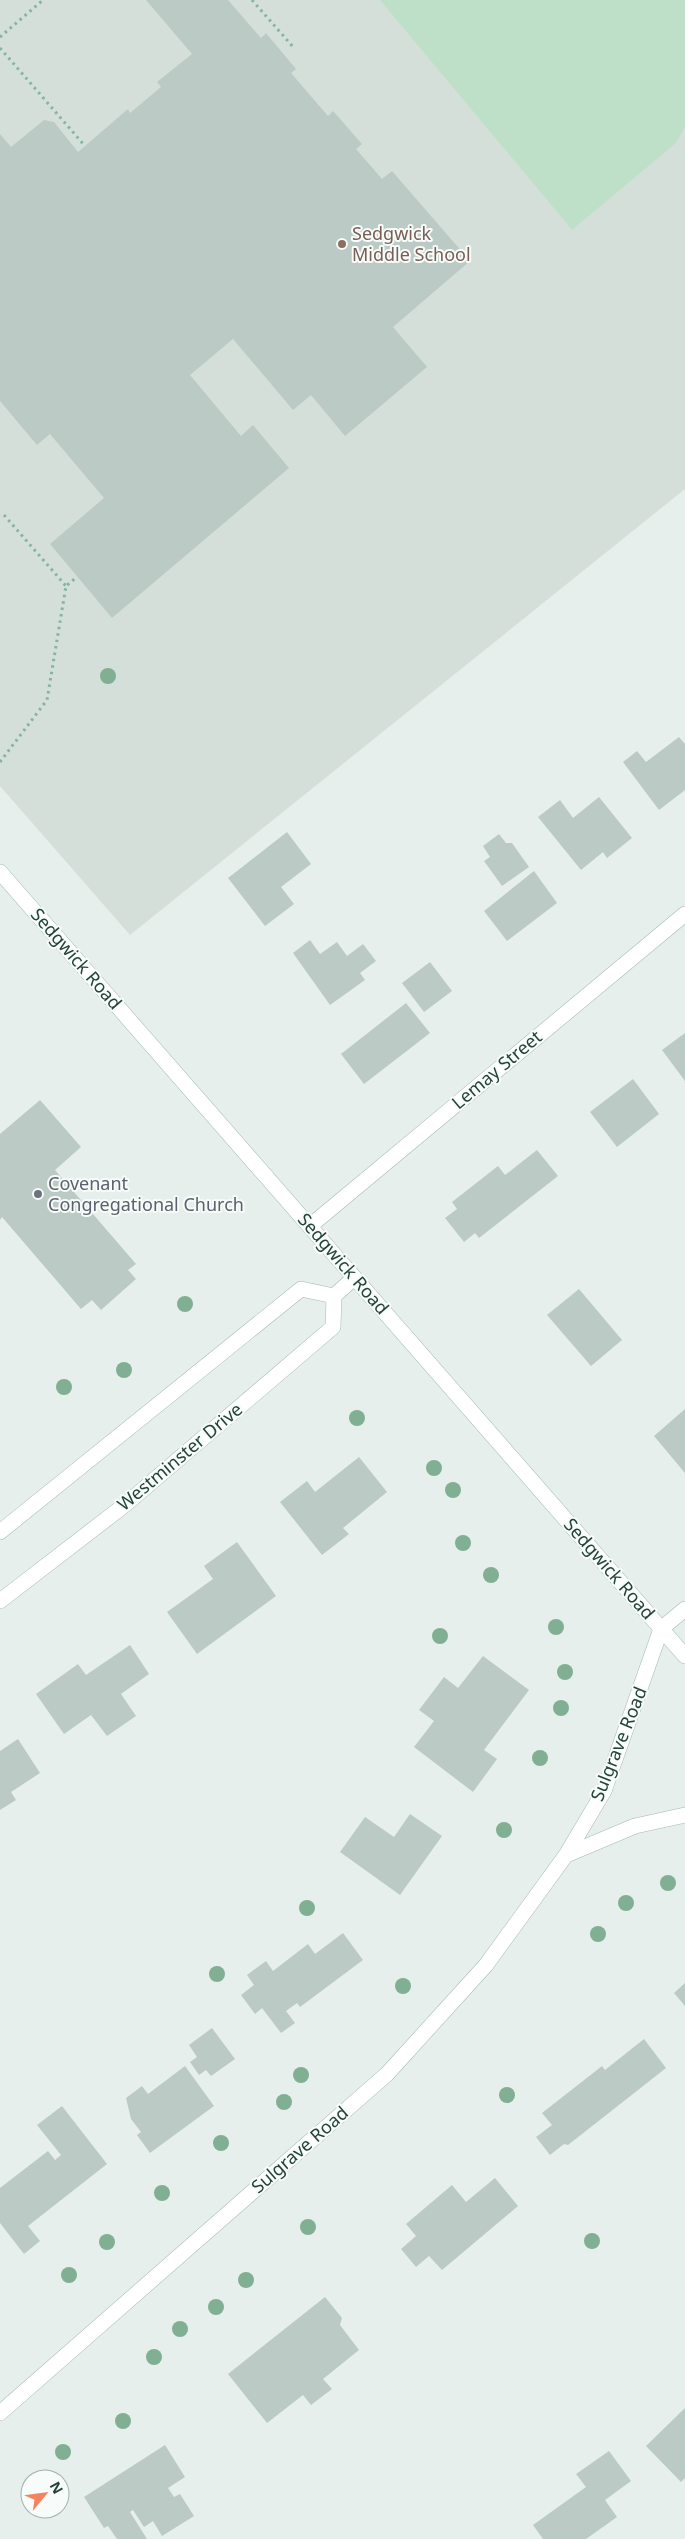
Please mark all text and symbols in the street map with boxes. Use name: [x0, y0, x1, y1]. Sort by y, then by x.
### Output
place label: Sedgwick Middle School: [352, 221, 471, 266]
marker: Sedgwick Middle School: [336, 238, 348, 250]
street label: Sedgwick Road: [26, 902, 128, 1014]
street label: Lemay Street: [446, 1024, 547, 1114]
place label: Covenant Congregational Church: [48, 1171, 244, 1216]
marker: Covenant Congregational Church: [32, 1188, 44, 1200]
street label: Sedgwick Road: [293, 1207, 395, 1319]
street label: Westminster Drive: [112, 1397, 247, 1516]
street label: Sedgwick Road: [559, 1512, 661, 1624]
street label: Sulgrave Road: [584, 1683, 652, 1804]
street label: Sulgrave Road: [246, 2100, 353, 2198]
north arrow: [20, 2469, 70, 2519]
text: N: [46, 2478, 68, 2497]

